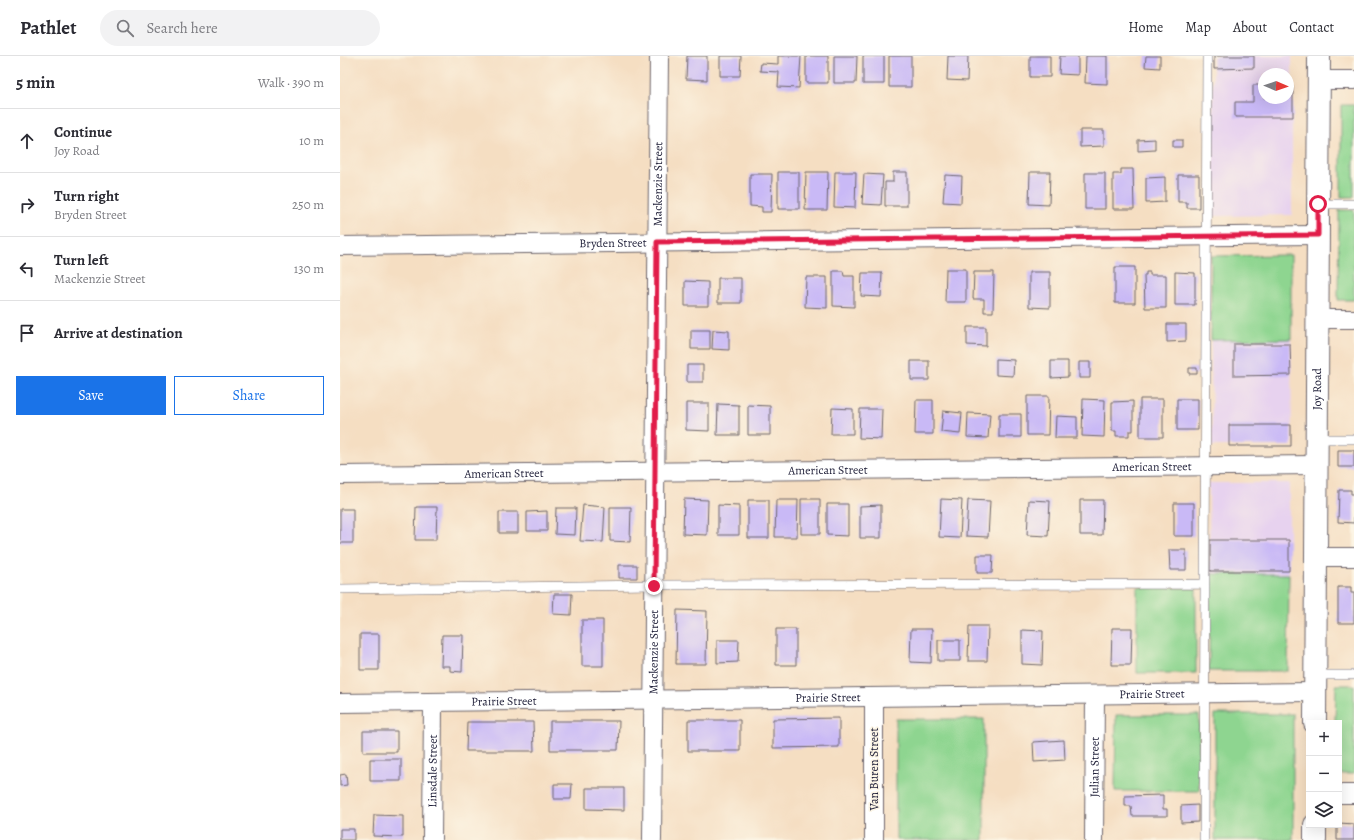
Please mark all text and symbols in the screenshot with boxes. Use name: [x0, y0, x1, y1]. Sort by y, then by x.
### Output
search box: [100, 10, 380, 46]
text: Pathlet: [20, 15, 76, 41]
icon: search: [114, 17, 136, 39]
text: Search here: [146, 18, 218, 38]
text: Home: [1128, 18, 1163, 37]
text: Map: [1185, 18, 1211, 37]
text: About: [1233, 18, 1267, 37]
text: Contact: [1289, 18, 1334, 37]
north arrow: [1258, 68, 1294, 104]
text: 5 min: [16, 71, 55, 94]
text: Walk · 390 m: [258, 74, 324, 91]
text: Continue: [54, 122, 112, 142]
icon: ahead: [16, 130, 38, 152]
text: 10 m: [299, 132, 324, 149]
text: Joy Road: [54, 142, 99, 159]
street label: Mackenzie Street: [649, 142, 666, 226]
text: Turn right: [54, 186, 119, 206]
icon: right: [16, 194, 38, 216]
route start: [1309, 195, 1327, 213]
text: 250 m: [292, 196, 324, 213]
text: Bryden Street: [54, 206, 127, 223]
street label: Bryden Street: [579, 235, 647, 251]
text: Turn left: [54, 250, 109, 270]
icon: left: [16, 258, 38, 280]
text: 130 m: [294, 260, 324, 277]
text: Mackenzie Street: [54, 270, 146, 287]
icon: arrive: [16, 322, 38, 344]
text: Arrive at destination: [54, 323, 183, 343]
street label: Joy Road: [1309, 367, 1325, 410]
button: Save: [16, 376, 166, 415]
button: Share: [174, 376, 324, 415]
street label: American Street: [1111, 458, 1192, 475]
street label: American Street: [787, 462, 868, 478]
street label: American Street: [463, 465, 544, 482]
route end: [645, 577, 663, 595]
street label: Mackenzie Street: [645, 610, 662, 694]
street label: Prairie Street: [1119, 685, 1185, 702]
street label: Prairie Street: [795, 689, 861, 706]
street label: Prairie Street: [471, 693, 537, 710]
map controls: [1306, 720, 1342, 828]
button: +: [1306, 720, 1342, 756]
street label: Van Buren Street: [866, 728, 882, 811]
street label: Linsdale Street: [424, 734, 441, 808]
street label: Julian Street: [1086, 737, 1103, 797]
button: −: [1306, 756, 1342, 792]
button: layers: [1306, 792, 1342, 828]

